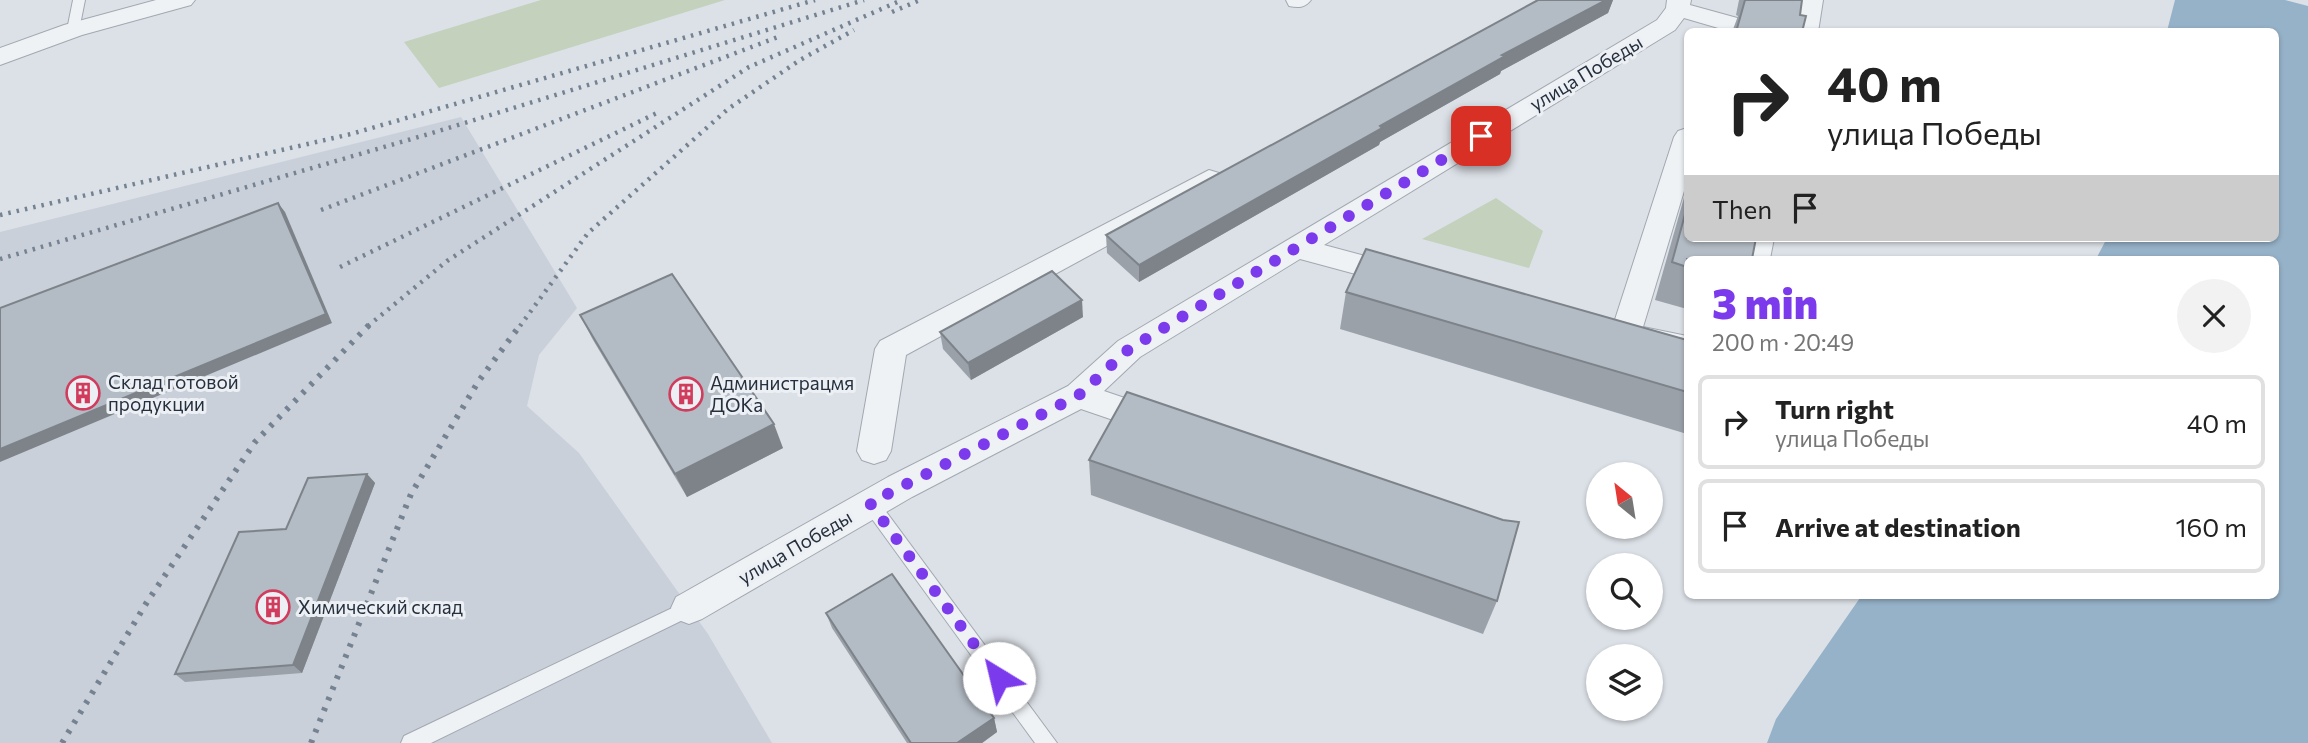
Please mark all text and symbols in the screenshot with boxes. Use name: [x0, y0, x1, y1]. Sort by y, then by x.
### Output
street label: улица Победы: [1525, 30, 1646, 115]
text: 40 m: [1827, 52, 1942, 112]
icon: right: [1712, 56, 1803, 147]
pin: [1451, 106, 1511, 166]
text: улица Победы: [1827, 112, 2042, 152]
icon: arrive: [1462, 117, 1500, 155]
icon: arrive: [1786, 189, 1824, 227]
text: Then: [1712, 193, 1772, 224]
text: 3 min: [1712, 276, 1818, 328]
button: close: [2177, 279, 2251, 353]
text: 200 m · 20:49: [1712, 328, 1854, 356]
place label: Склад готовой продукции: [108, 370, 239, 415]
place label: Администрацмя ДОКа: [710, 371, 854, 416]
building icon: Склад готовой продукции: [64, 374, 102, 412]
building icon: Администрацмя ДОКа: [667, 375, 705, 413]
text: Turn right: [1775, 393, 1894, 424]
icon: right: [1716, 403, 1754, 441]
text: 40 m: [2187, 407, 2247, 438]
text: улица Победы: [1775, 424, 1929, 452]
north arrow: [1586, 462, 1662, 539]
map controls: [1586, 462, 1663, 721]
street label: улица Победы: [734, 505, 856, 588]
icon: arrive: [1716, 507, 1754, 545]
text: Arrive at destination: [1775, 511, 2021, 542]
text: 160 m: [2175, 511, 2247, 542]
button: search: [1586, 553, 1663, 630]
building icon: Химический склад: [254, 588, 292, 626]
place label: Химический склад: [298, 595, 463, 618]
position arrow: [962, 641, 1036, 715]
button: layers: [1586, 644, 1663, 721]

